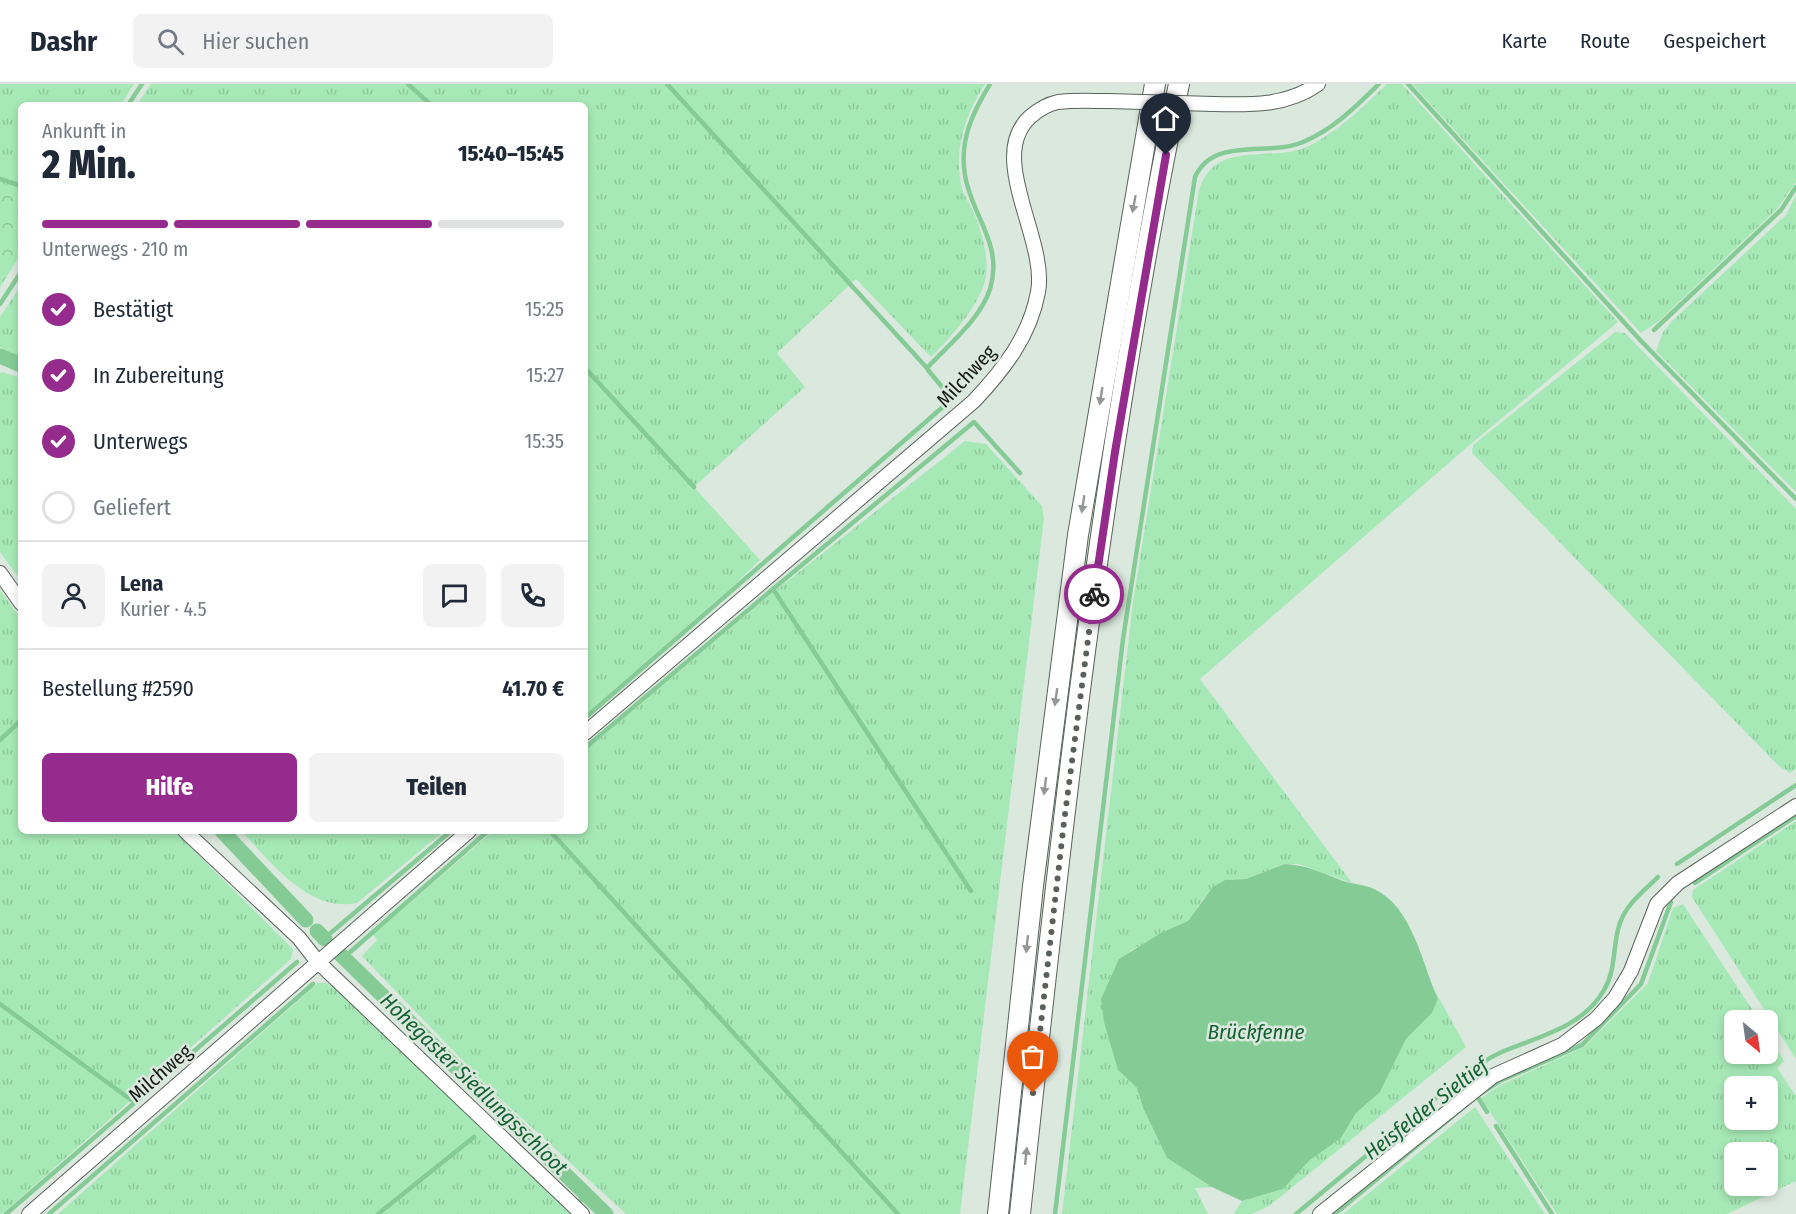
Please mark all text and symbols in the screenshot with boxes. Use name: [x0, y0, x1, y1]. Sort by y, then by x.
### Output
search box: [133, 14, 553, 68]
text: Dashr: [30, 25, 97, 58]
icon: search: [154, 25, 187, 58]
text: Hier suchen: [202, 28, 309, 55]
text: Karte: [1502, 28, 1547, 54]
text: Route: [1580, 28, 1630, 54]
text: Gespeichert: [1663, 28, 1766, 54]
pin: [1140, 93, 1191, 155]
icon: home: [1149, 102, 1182, 135]
text: Ankunft in: [42, 119, 126, 143]
text: 15:40–15:45: [458, 140, 564, 167]
text: 2 Min.: [42, 142, 136, 188]
one-way arrow: [1129, 194, 1138, 213]
text: Unterwegs · 210 m: [42, 237, 189, 261]
icon: check: [42, 293, 75, 326]
text: Bestätigt: [93, 296, 173, 323]
text: 15:25: [525, 297, 564, 321]
street label: Milchweg: [931, 340, 1001, 412]
icon: check: [42, 359, 75, 392]
text: In Zubereitung: [93, 362, 224, 389]
text: 15:27: [526, 363, 564, 387]
one-way arrow: [1096, 386, 1105, 405]
icon: check: [42, 425, 75, 458]
text: Unterwegs: [93, 428, 188, 455]
text: 15:35: [524, 429, 564, 453]
text: Geliefert: [93, 494, 171, 521]
one-way arrow: [1079, 494, 1088, 513]
button: person: [42, 564, 105, 627]
button: chat: [423, 564, 486, 627]
button: phone: [501, 564, 564, 627]
courier: [1064, 564, 1124, 624]
text: Lena: [120, 570, 163, 597]
icon: bike: [1078, 578, 1111, 611]
text: Kurier · 4.5: [120, 597, 207, 621]
text: Bestellung #2590: [42, 675, 194, 702]
text: 41.70 €: [502, 675, 564, 702]
one-way arrow: [1052, 687, 1061, 706]
button: Hilfe: [42, 753, 297, 822]
button: Teilen: [309, 753, 564, 822]
one-way arrow: [1041, 776, 1050, 795]
one-way arrow: [1022, 935, 1032, 954]
water label: Hohegaster Siedlungsschloot: [375, 988, 573, 1180]
north arrow: [1724, 1010, 1778, 1064]
map controls: [1724, 1010, 1778, 1196]
water label: Brückfenne: [1208, 1019, 1304, 1045]
pin: [1007, 1031, 1058, 1093]
street label: Milchweg: [123, 1039, 197, 1107]
icon: bag: [1016, 1040, 1049, 1073]
water label: Heisfelder Sieltief: [1359, 1051, 1496, 1166]
button: +: [1724, 1076, 1778, 1130]
button: −: [1724, 1142, 1778, 1196]
one-way arrow: [1022, 1146, 1031, 1165]

